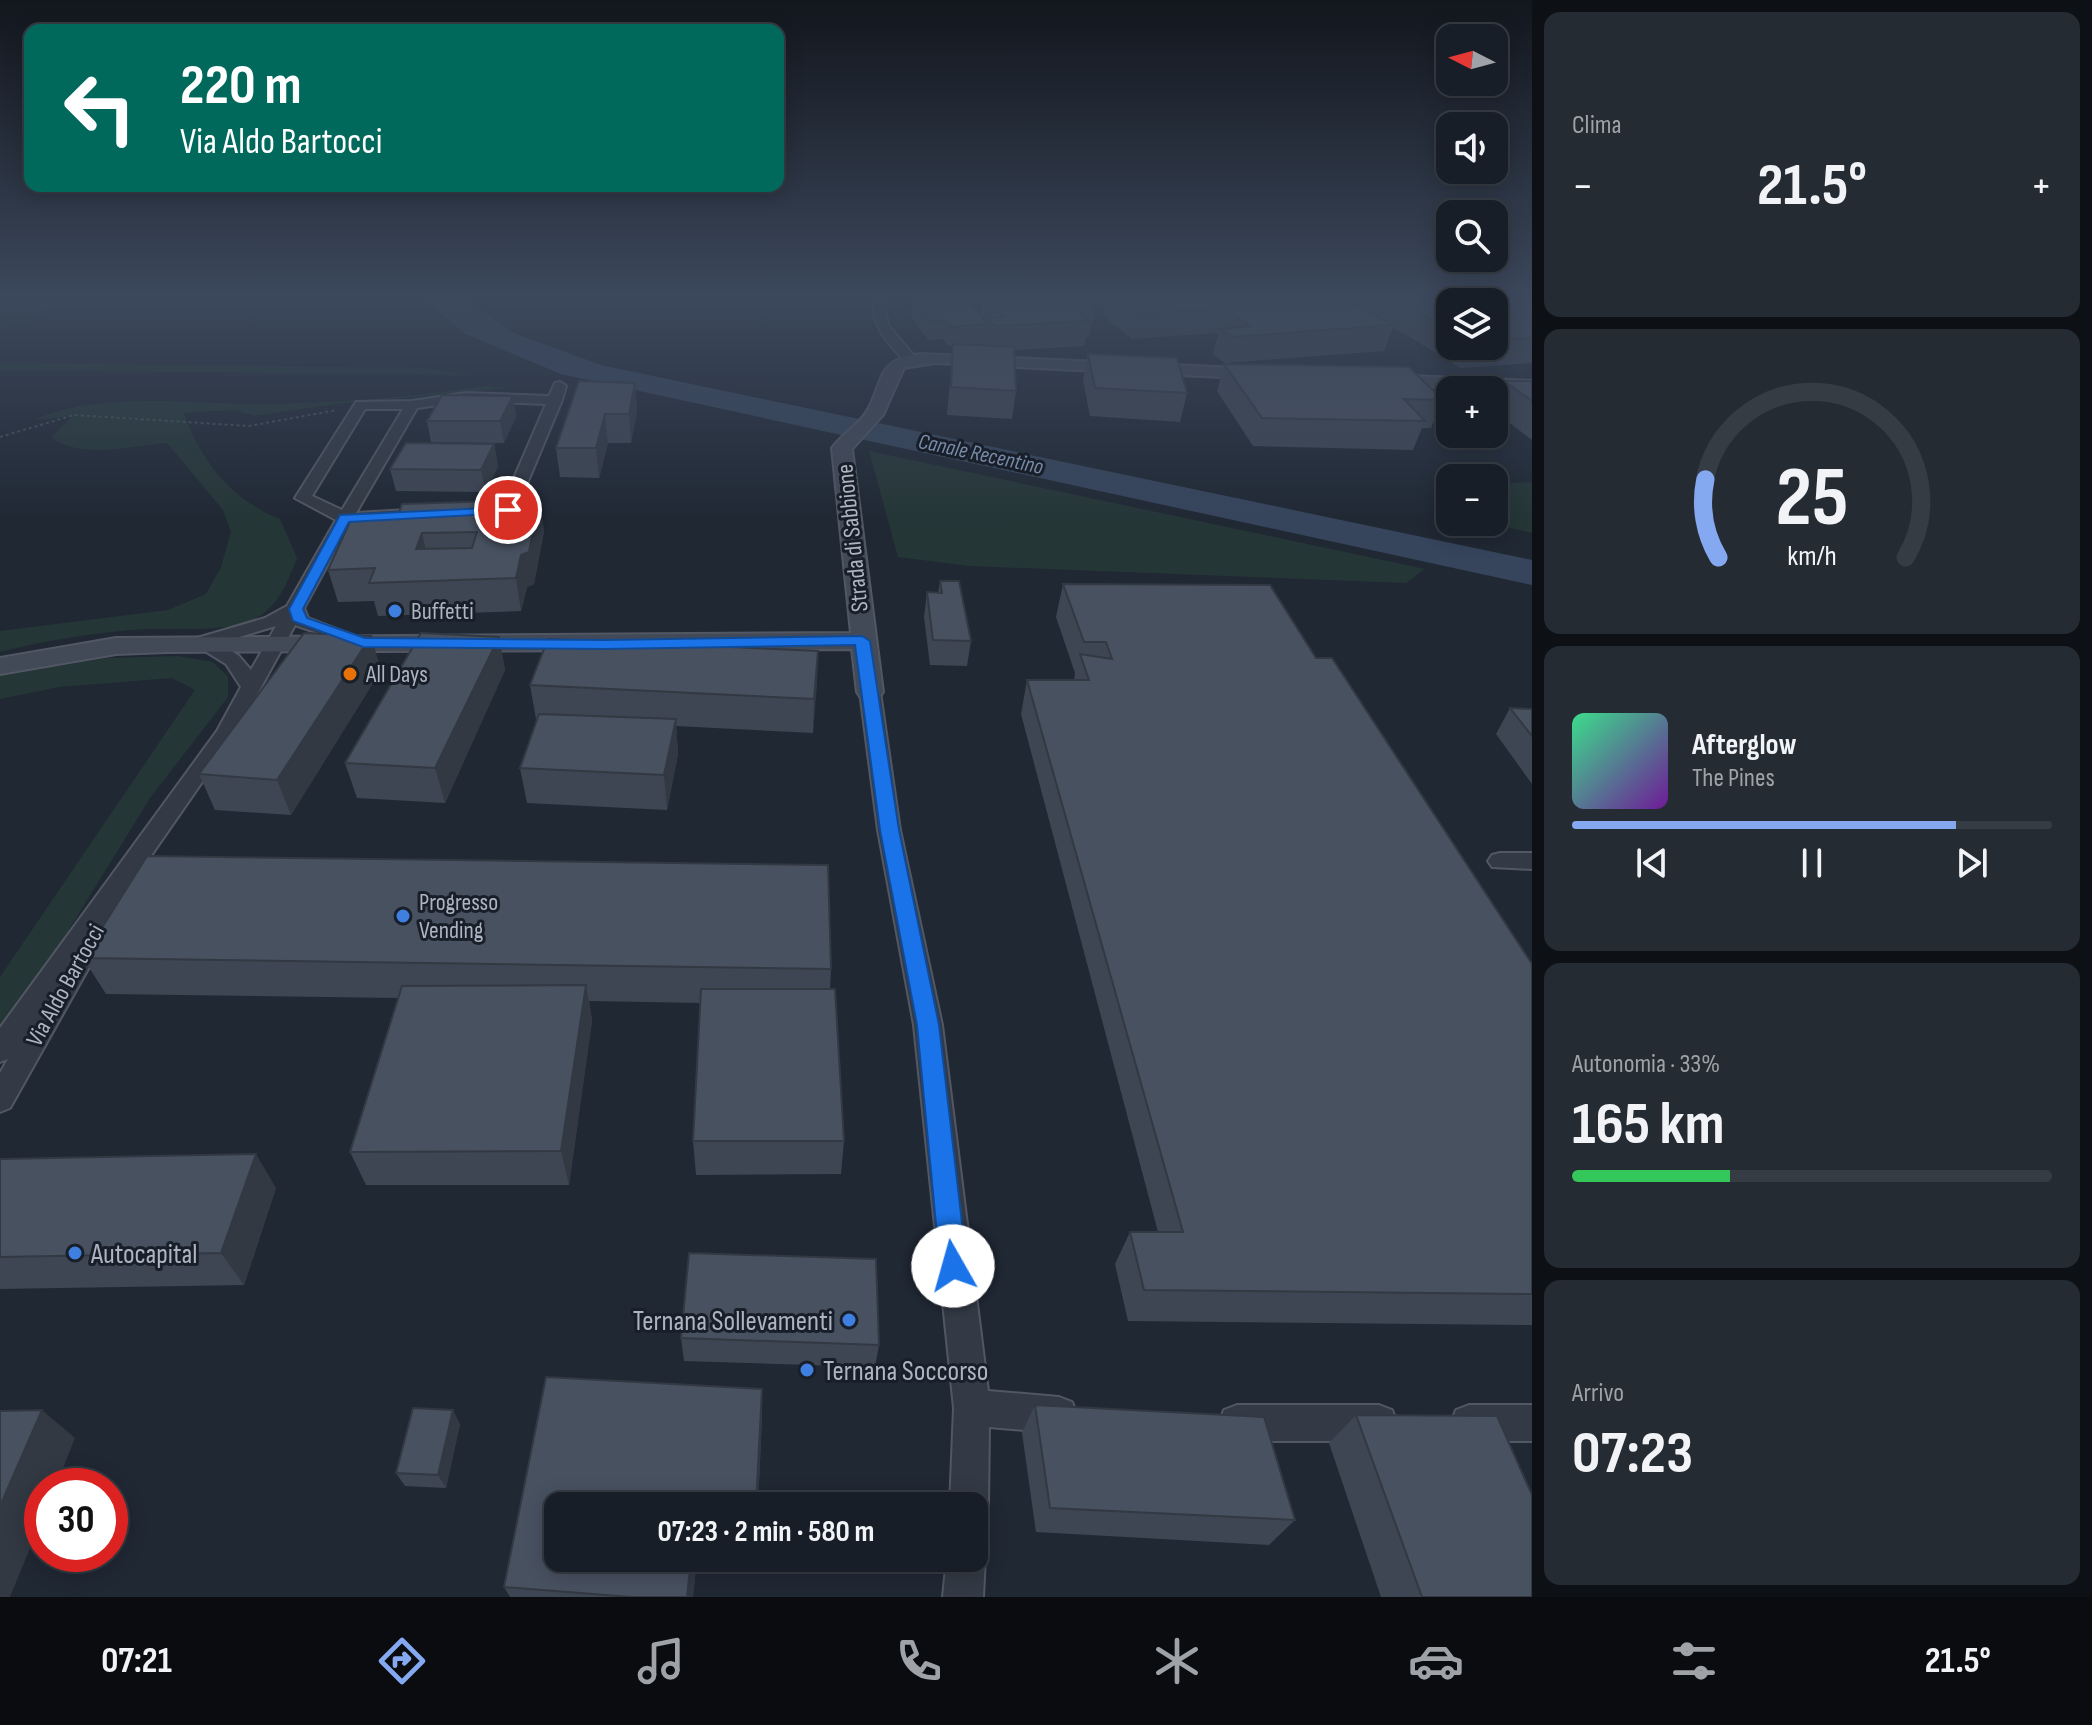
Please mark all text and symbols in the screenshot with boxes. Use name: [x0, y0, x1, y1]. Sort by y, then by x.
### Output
north arrow: [1436, 24, 1508, 96]
map controls: [1436, 24, 1508, 536]
text: 220 m: [180, 53, 302, 120]
icon: left: [48, 56, 152, 160]
text: Clima: [1572, 110, 1622, 141]
button: sound: [1436, 112, 1508, 184]
text: Via Aldo Bartocci: [180, 121, 382, 164]
text: 21.5°: [1757, 150, 1867, 222]
text: −: [1572, 160, 1594, 213]
text: +: [2030, 160, 2052, 213]
button: search: [1436, 200, 1508, 272]
button: layers: [1436, 288, 1508, 360]
button: +: [1436, 376, 1508, 448]
water label: Canale Recentino: [916, 428, 1046, 481]
text: 25: [1776, 448, 1848, 548]
street label: Strada di Sabbione: [830, 463, 875, 613]
button: −: [1436, 464, 1508, 536]
pin: [474, 476, 542, 544]
icon: arrive: [486, 488, 530, 532]
text: km/h: [1787, 539, 1837, 574]
place label: Buffetti: [411, 597, 474, 626]
marker: Buffetti: [386, 602, 404, 620]
place label: All Days: [365, 660, 428, 689]
marker: All Days: [341, 665, 359, 683]
text: Afterglow: [1692, 727, 1797, 763]
text: The Pines: [1692, 763, 1775, 794]
icon: previous: [1630, 841, 1674, 885]
icon: pause: [1790, 841, 1834, 885]
icon: next: [1950, 841, 1994, 885]
place label: Progresso Vending: [419, 888, 498, 945]
marker: Progresso Vending: [394, 907, 412, 925]
street label: Via Aldo Bartocci: [20, 919, 111, 1051]
text: Autonomia · 33%: [1572, 1049, 1720, 1080]
text: 165 km: [1572, 1089, 1725, 1161]
position arrow: [911, 1224, 995, 1308]
place label: Autocapital: [90, 1238, 197, 1271]
marker: Autocapital: [66, 1244, 84, 1262]
place label: Ternana Sollevamenti: [633, 1305, 833, 1338]
marker: Ternana Sollevamenti: [840, 1311, 858, 1329]
place label: Ternana Soccorso: [823, 1355, 988, 1388]
marker: Ternana Soccorso: [798, 1361, 816, 1379]
text: Arrivo: [1572, 1378, 1624, 1409]
text: 07:23: [1572, 1418, 1693, 1490]
speed limit sign: 30: [24, 1468, 128, 1572]
text: 07:23 · 2 min · 580 m: [658, 1514, 874, 1550]
icon: directions: [374, 1633, 430, 1689]
icon: music: [633, 1633, 689, 1689]
icon: phone: [891, 1633, 947, 1689]
icon: climate: [1149, 1633, 1205, 1689]
icon: car: [1408, 1633, 1464, 1689]
icon: filters: [1666, 1633, 1722, 1689]
text: 07:21: [101, 1640, 172, 1683]
text: 21.5°: [1925, 1640, 1991, 1683]

